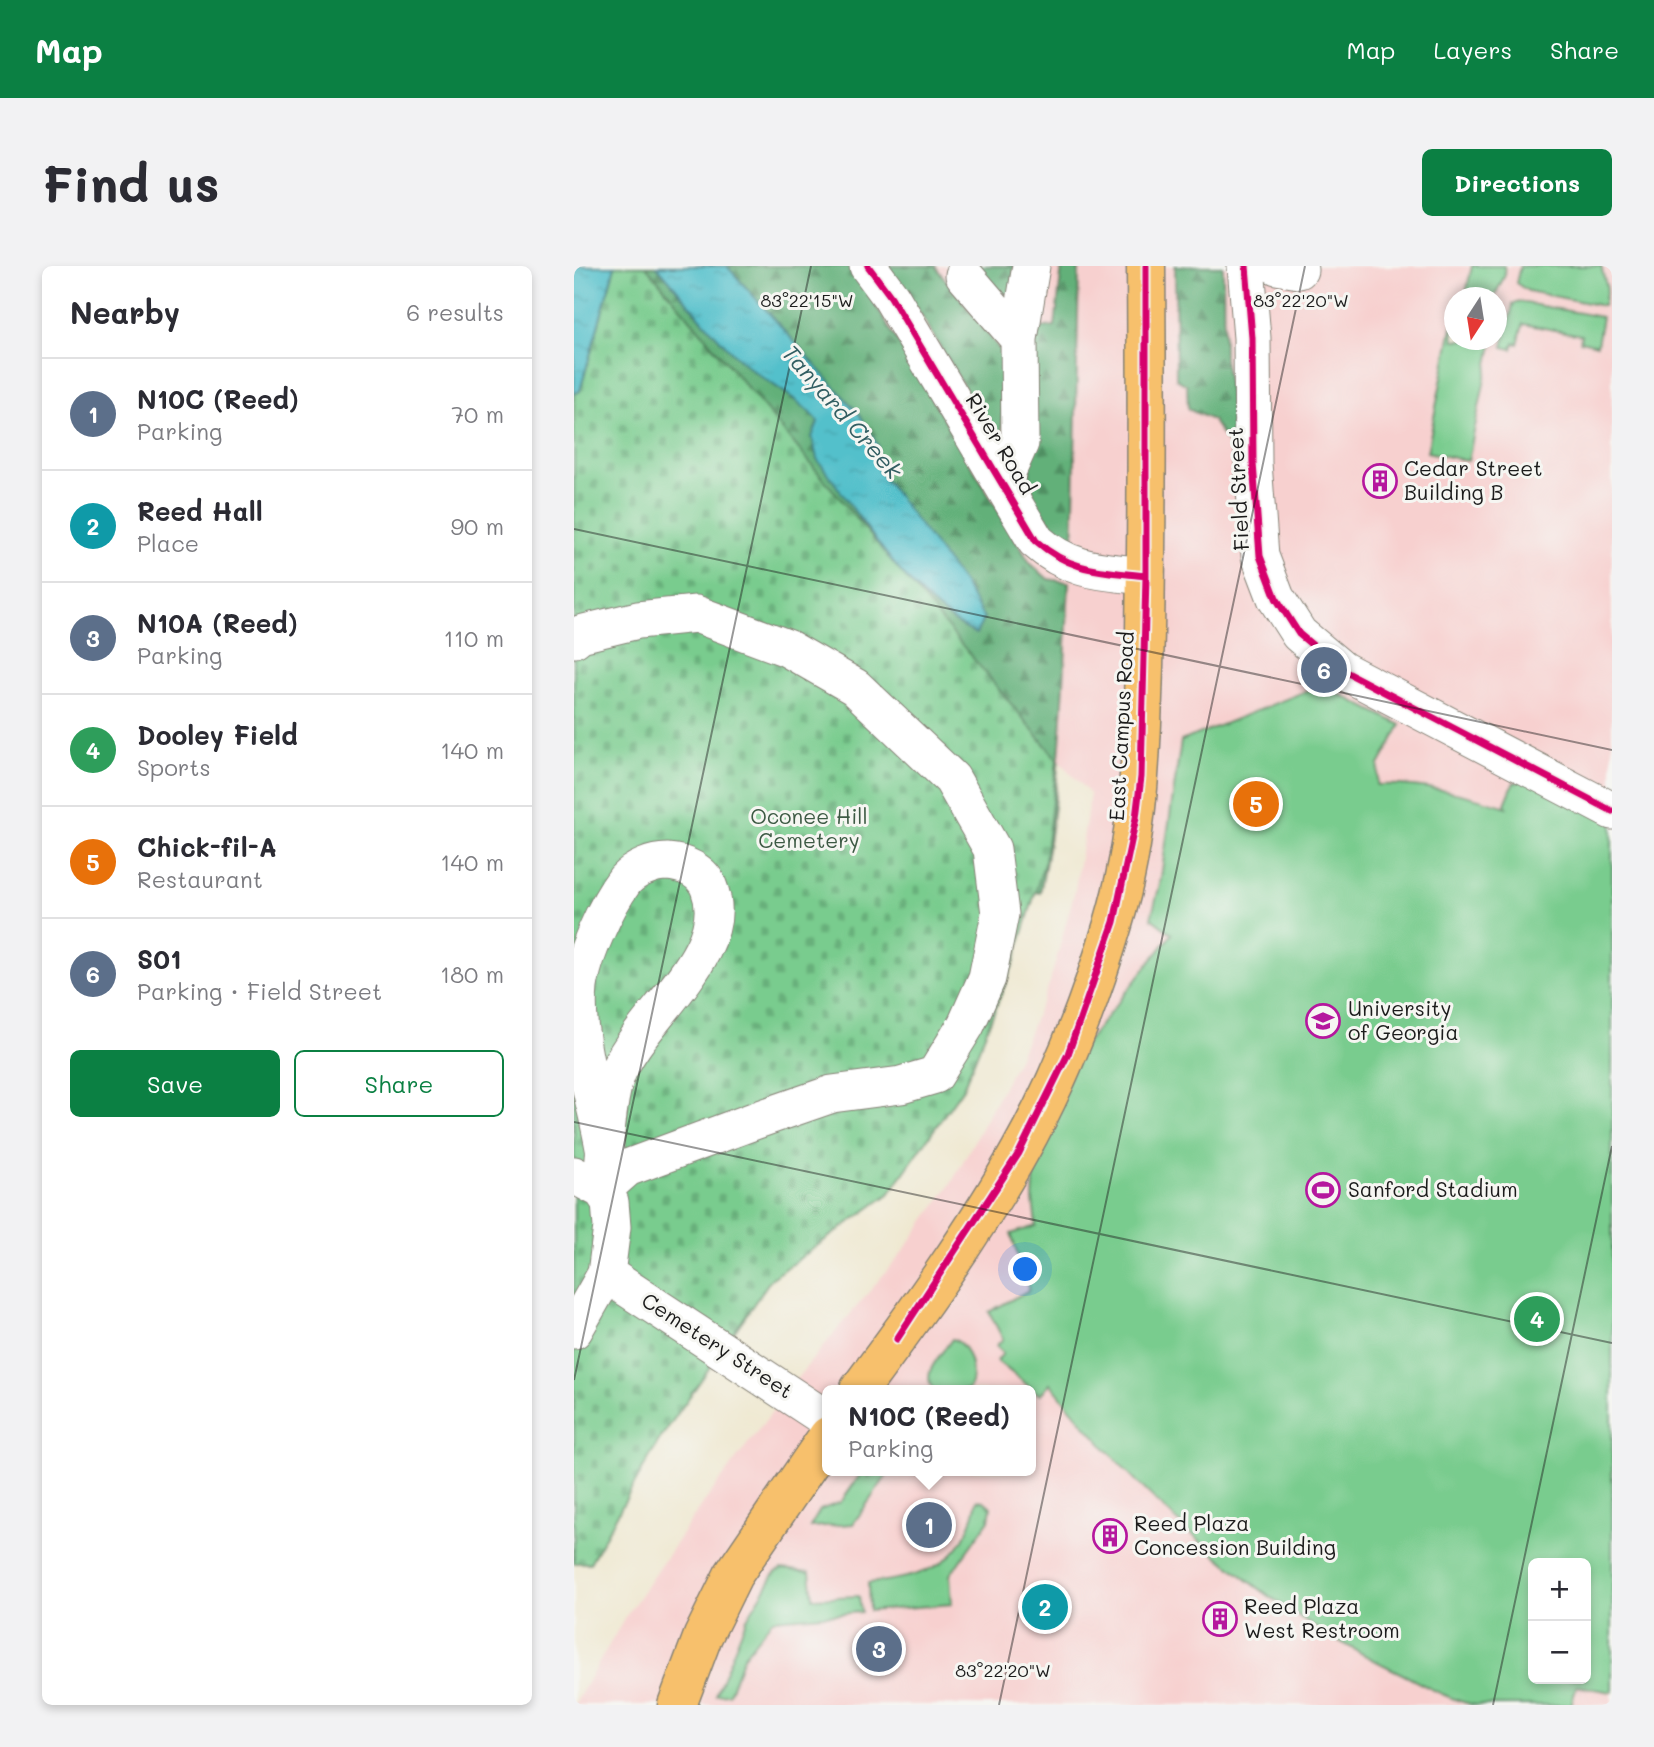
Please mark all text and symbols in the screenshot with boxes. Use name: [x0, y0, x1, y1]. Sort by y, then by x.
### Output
text: Map: [35, 28, 103, 71]
text: Map: [1347, 34, 1395, 65]
text: Layers: [1433, 34, 1512, 65]
text: Share: [1550, 34, 1619, 65]
button: Directions: [1422, 149, 1612, 216]
text: Find us: [42, 151, 220, 214]
north arrow: [1444, 287, 1507, 350]
text: 83°22'15"W: [760, 288, 854, 312]
text: 83°22'20"W: [1253, 288, 1349, 312]
text: Nearby: [70, 292, 180, 332]
text: 6 results: [406, 297, 504, 327]
water label: Tanyard Creek: [776, 338, 910, 485]
text: N10C (Reed): [137, 382, 299, 416]
street label: River Road: [960, 388, 1042, 499]
text: 1: [88, 399, 98, 429]
text: 70 m: [451, 399, 504, 429]
text: Parking: [137, 416, 222, 446]
street label: Field Street: [1221, 427, 1254, 551]
place label: Cedar Street Building B: [1404, 454, 1543, 505]
building icon: Cedar Street Building B: [1361, 462, 1399, 500]
text: Reed Hall: [137, 494, 263, 528]
text: 2: [87, 511, 99, 541]
text: 90 m: [451, 511, 504, 541]
text: Place: [137, 528, 199, 558]
text: N10A (Reed): [137, 606, 298, 640]
text: 3: [86, 623, 100, 653]
text: 110 m: [444, 623, 504, 653]
street label: East Campus Road: [1102, 630, 1139, 821]
text: Parking: [137, 640, 222, 670]
pin: 6: [1301, 644, 1347, 696]
text: Dooley Field: [137, 718, 298, 752]
text: 4: [86, 735, 100, 765]
text: 140 m: [440, 735, 504, 765]
text: Sports: [137, 752, 211, 782]
pin: 5: [1233, 778, 1279, 830]
park label: Oconee Hill Cemetery: [750, 802, 868, 853]
text: Chick-fil-A: [137, 830, 277, 864]
text: 5: [86, 847, 100, 877]
text: 140 m: [440, 847, 504, 877]
text: Restaurant: [137, 864, 263, 894]
text: S01: [137, 942, 182, 976]
text: 6: [86, 959, 100, 989]
text: 180 m: [440, 959, 504, 989]
text: Parking · Field Street: [137, 976, 382, 1006]
place label: University of Georgia: [1348, 994, 1459, 1045]
school or university icon: University of Georgia: [1304, 1002, 1342, 1040]
button: Save: [70, 1050, 280, 1117]
button: Share: [294, 1050, 504, 1117]
sports icon: Sanford Stadium: [1304, 1171, 1342, 1209]
place label: Sanford Stadium: [1348, 1175, 1518, 1202]
your location: [1008, 1252, 1042, 1286]
street label: Cemetery Street: [637, 1286, 799, 1404]
pin: 4: [1514, 1293, 1560, 1345]
popup: [822, 1385, 1036, 1476]
text: N10C (Reed): [848, 1399, 1010, 1433]
text: Parking: [848, 1433, 933, 1463]
pin: 1: [906, 1499, 952, 1551]
place label: Reed Plaza Concession Building: [1134, 1509, 1336, 1560]
building icon: Reed Plaza Concession Building: [1091, 1517, 1129, 1555]
map controls: [1528, 1558, 1591, 1684]
button: +: [1528, 1558, 1591, 1621]
pin: 2: [1022, 1581, 1068, 1633]
place label: Reed Plaza West Restroom: [1244, 1592, 1400, 1643]
building icon: Reed Plaza West Restroom: [1201, 1600, 1239, 1638]
button: −: [1528, 1621, 1591, 1684]
pin: 3: [856, 1623, 902, 1675]
text: 83°22'20"W: [955, 1658, 1051, 1682]

